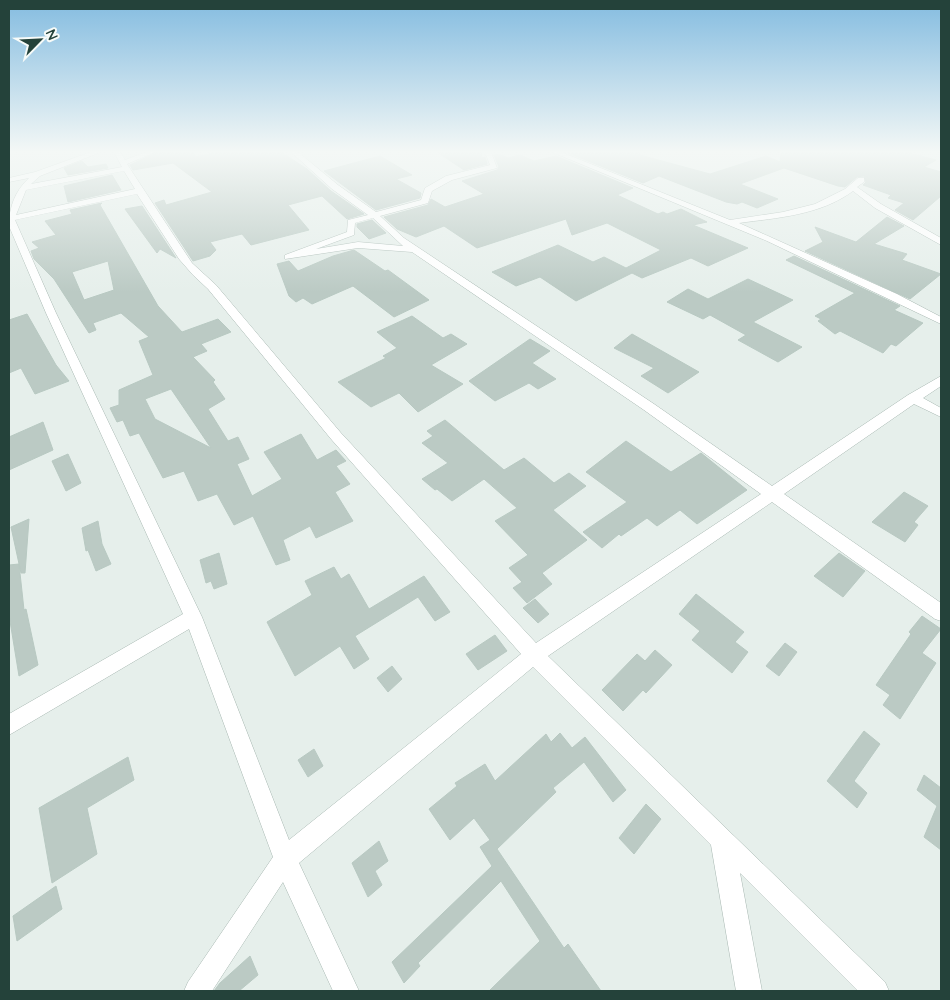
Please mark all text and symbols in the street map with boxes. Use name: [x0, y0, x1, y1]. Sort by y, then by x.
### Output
north arrow: [15, 15, 65, 65]
text: N: [42, 26, 62, 43]

